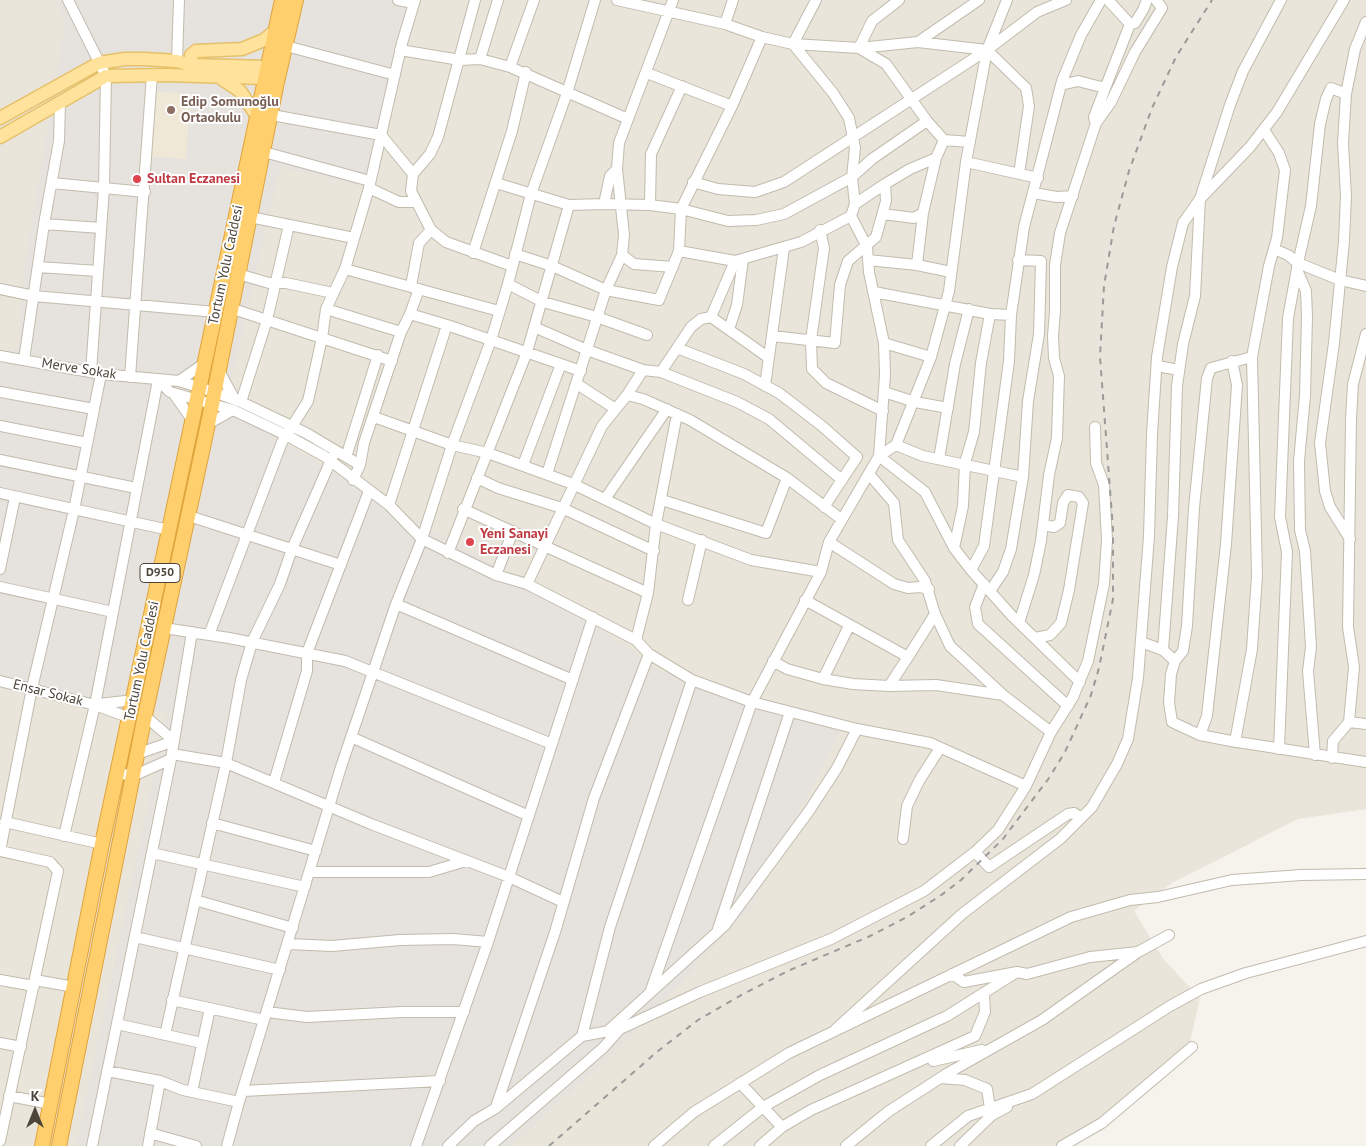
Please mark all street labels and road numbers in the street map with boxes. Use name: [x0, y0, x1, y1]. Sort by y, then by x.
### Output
street label: Tortum Yolu Caddesi: [205, 204, 247, 326]
street label: Merve Sokak: [40, 355, 118, 383]
road number: D950: [140, 564, 180, 582]
street label: Tortum Yolu Caddesi: [121, 600, 163, 722]
street label: Ensar Sokak: [11, 676, 85, 710]

